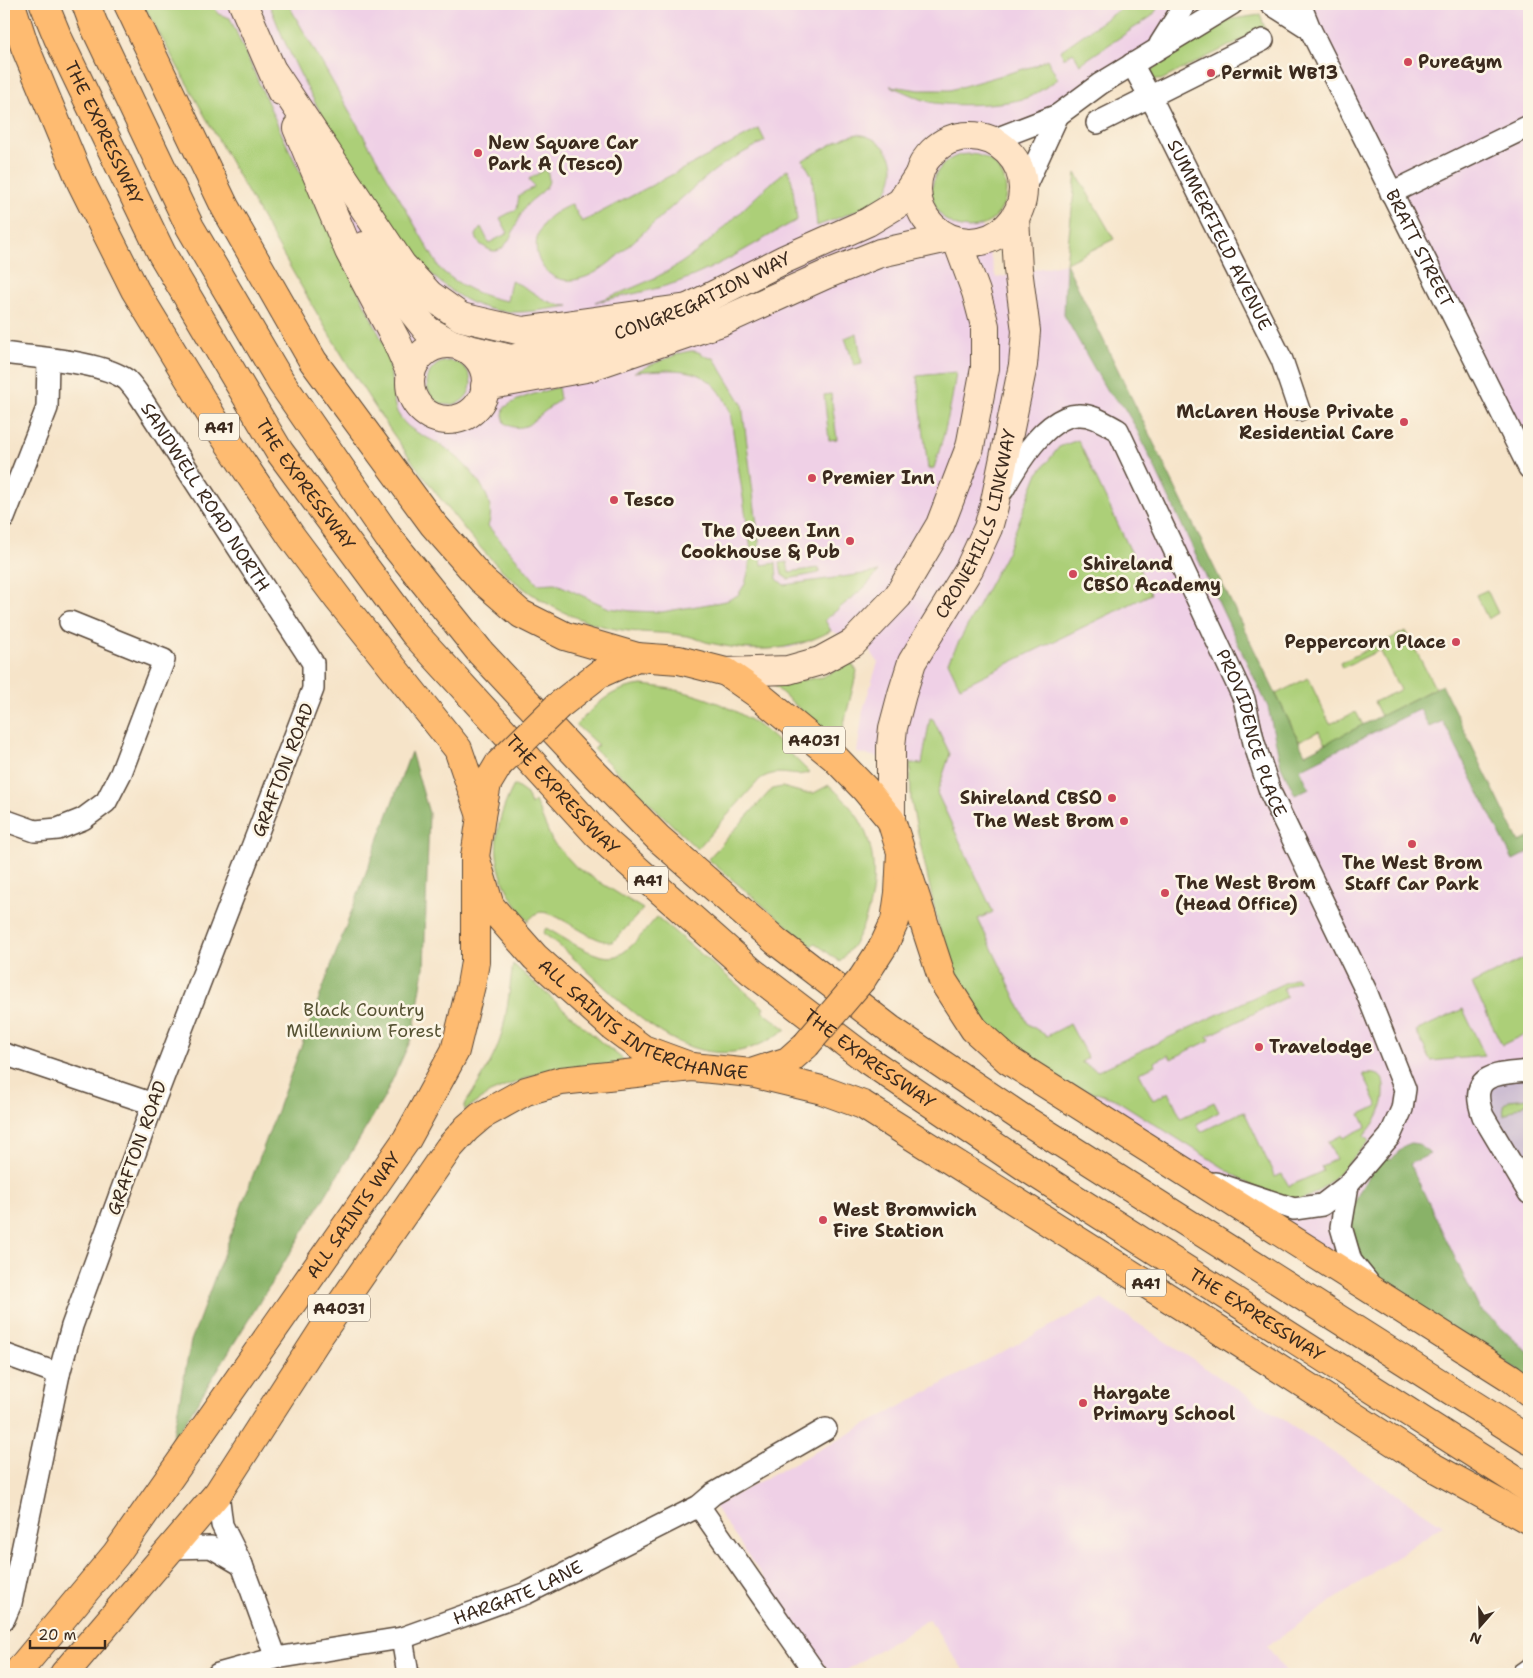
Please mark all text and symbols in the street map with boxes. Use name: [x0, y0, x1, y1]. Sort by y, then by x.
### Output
place label: PureGym: [1418, 50, 1503, 74]
marker: PureGym: [1402, 56, 1414, 68]
street label: THE EXPRESSWAY: [59, 57, 149, 209]
place label: Permit WB13: [1221, 61, 1338, 85]
marker: Permit WB13: [1205, 67, 1217, 79]
place label: New Square Car Park A (Tesco): [488, 131, 639, 176]
street label: SUMMERFIELD AVENUE: [1162, 135, 1277, 334]
marker: New Square Car Park A (Tesco): [472, 147, 484, 159]
street label: BRATT STREET: [1380, 185, 1459, 311]
street label: CONGREGATION WAY: [611, 246, 795, 346]
street label: SANDWELL ROAD NORTH: [135, 398, 276, 596]
place label: McLaren House Private Residential Care: [1176, 400, 1394, 445]
road number: A41: [199, 414, 239, 441]
street label: THE EXPRESSWAY: [250, 414, 361, 555]
marker: McLaren House Private Residential Care: [1398, 416, 1410, 428]
street label: CRONEHILLS LINKWAY: [929, 427, 1022, 623]
place label: Premier Inn: [822, 466, 935, 490]
marker: Premier Inn: [806, 472, 818, 484]
place label: Tesco: [624, 488, 675, 512]
marker: Tesco: [608, 494, 620, 506]
place label: The Queen Inn Cookhouse & Pub: [681, 519, 840, 564]
marker: The Queen Inn Cookhouse & Pub: [844, 535, 856, 547]
place label: Shireland CBSO Academy: [1083, 552, 1221, 597]
marker: Shireland CBSO Academy: [1067, 568, 1079, 580]
place label: Peppercorn Place: [1284, 630, 1446, 654]
marker: Peppercorn Place: [1450, 636, 1462, 648]
street label: PROVIDENCE PLACE: [1210, 645, 1292, 821]
street label: GRAFTON ROAD: [246, 700, 320, 840]
road number: A4031: [783, 726, 845, 754]
street label: THE EXPRESSWAY: [500, 729, 625, 861]
place label: Shireland CBSO: [960, 786, 1102, 810]
marker: Shireland CBSO: [1106, 792, 1118, 804]
place label: The West Brom: [973, 809, 1115, 833]
marker: The West Brom: [1118, 815, 1130, 827]
marker: The West Brom Staff Car Park: [1406, 838, 1418, 850]
place label: The West Brom Staff Car Park: [1342, 851, 1483, 896]
road number: A41: [628, 866, 668, 894]
place label: The West Brom (Head Office): [1175, 871, 1316, 916]
marker: The West Brom (Head Office): [1159, 887, 1171, 899]
street label: ALL SAINTS INTERCHANGE: [533, 954, 749, 1085]
park label: Black Country Millennium Forest: [286, 998, 442, 1043]
street label: THE EXPRESSWAY: [799, 1004, 940, 1115]
place label: Travelodge: [1269, 1035, 1373, 1059]
marker: Travelodge: [1253, 1041, 1265, 1053]
street label: GRAFTON ROAD: [102, 1077, 172, 1219]
street label: ALL SAINTS WAY: [301, 1147, 406, 1283]
place label: West Bromwich Fire Station: [833, 1198, 977, 1243]
marker: West Bromwich Fire Station: [817, 1214, 829, 1226]
street label: THE EXPRESSWAY: [1184, 1263, 1329, 1367]
road number: A41: [1126, 1270, 1166, 1296]
road number: A4031: [308, 1295, 370, 1322]
place label: Hargate Primary School: [1093, 1381, 1235, 1426]
marker: Hargate Primary School: [1077, 1397, 1089, 1409]
street label: HARGATE LANE: [450, 1555, 587, 1631]
north arrow: [1456, 1600, 1506, 1650]
scale bar: [30, 1618, 105, 1650]
text: 20 m: [38, 1625, 77, 1645]
text: N: [1467, 1628, 1484, 1649]

